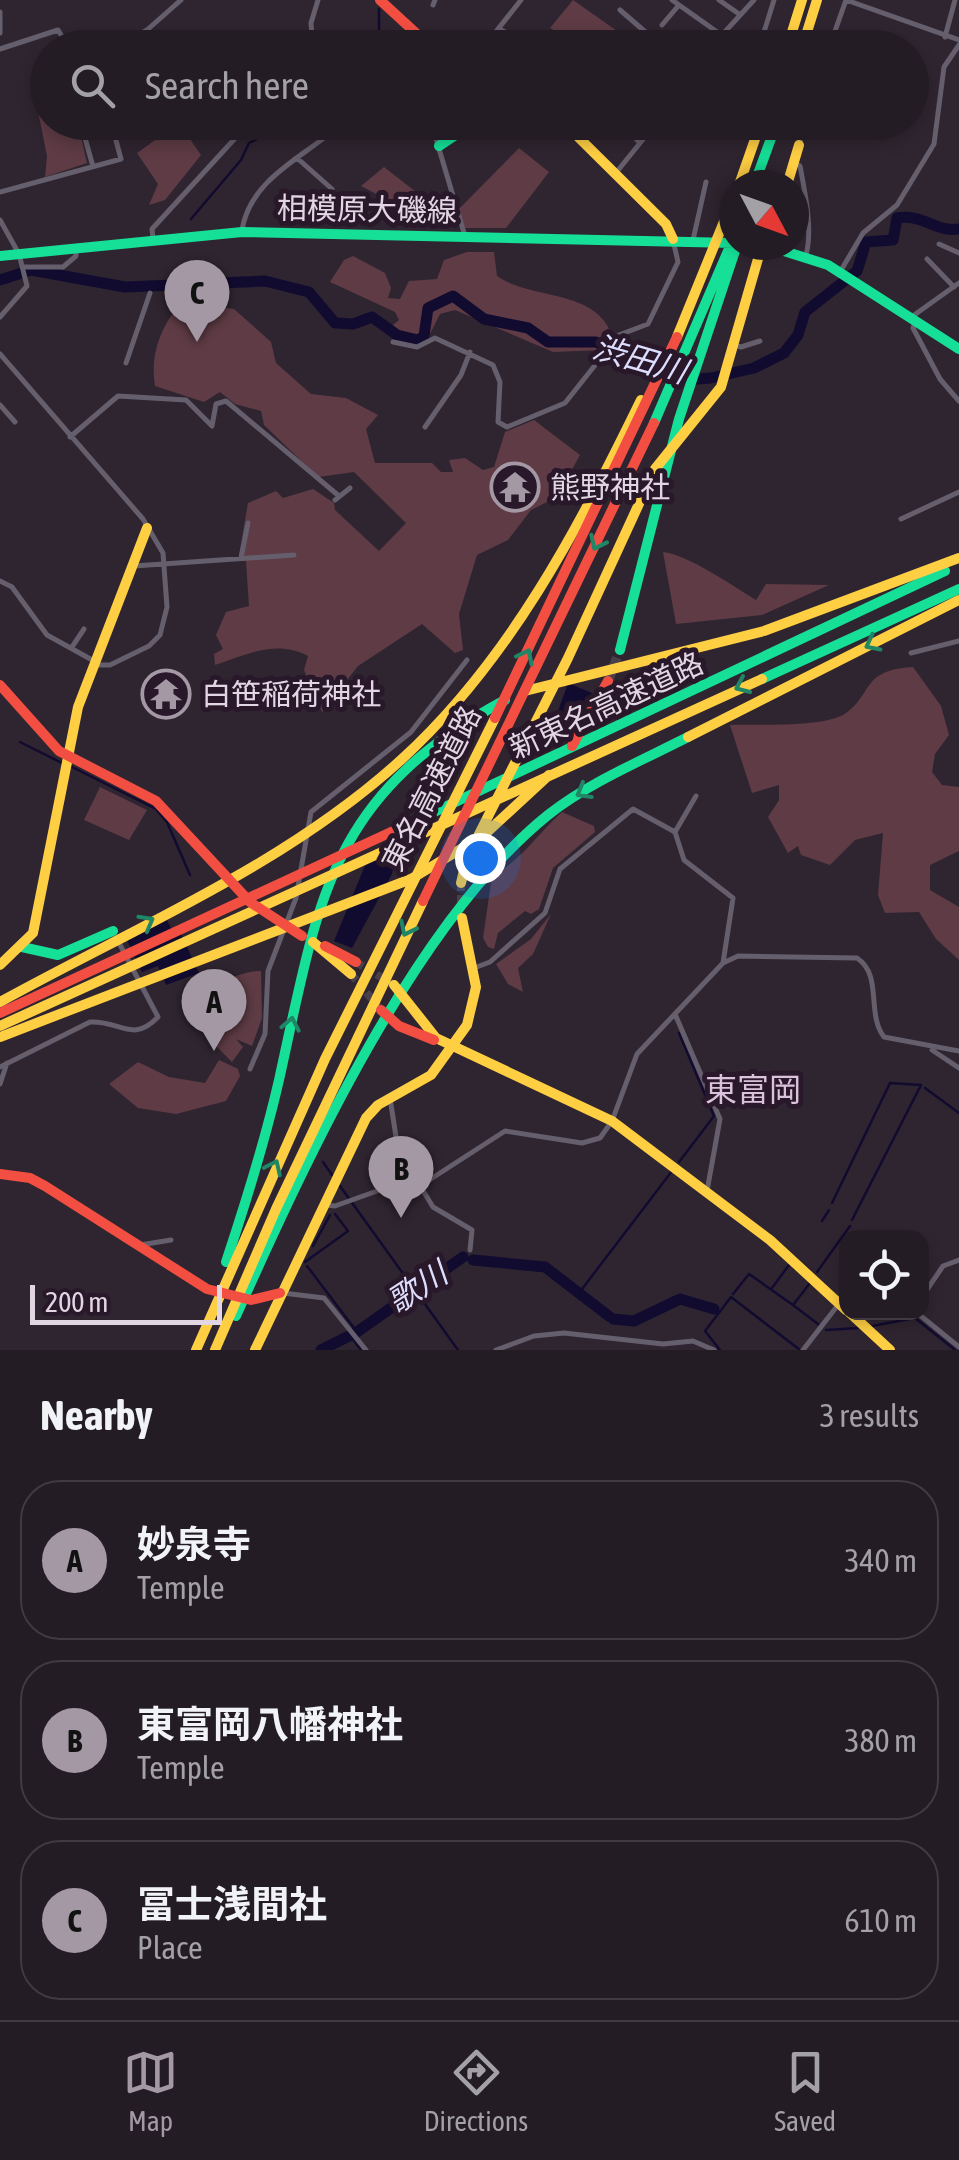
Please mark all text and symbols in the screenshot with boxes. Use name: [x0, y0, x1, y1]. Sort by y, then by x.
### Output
search box: [30, 30, 929, 140]
icon: search: [65, 58, 120, 113]
text: Search here: [145, 64, 309, 107]
north arrow: [719, 170, 809, 260]
street label: 相模原大磯線: [277, 190, 457, 228]
pin: C: [164, 260, 230, 342]
water label: 渋田川: [589, 328, 694, 391]
temple icon: 熊野神社: [489, 461, 541, 513]
place label: 熊野神社: [550, 470, 670, 504]
one-way arrow: [590, 533, 610, 551]
one-way arrow: [864, 632, 882, 652]
street label: 新東名高速道路: [504, 645, 708, 765]
one-way arrow: [514, 648, 533, 666]
temple icon: 白笹稲荷神社: [140, 668, 192, 720]
one-way arrow: [734, 674, 752, 694]
place label: 白笹稲荷神社: [201, 677, 381, 711]
street label: 東名高速道路: [375, 700, 487, 876]
one-way arrow: [575, 780, 593, 799]
your location: [455, 833, 506, 884]
one-way arrow: [137, 914, 155, 934]
one-way arrow: [400, 918, 419, 936]
pin: A: [182, 968, 246, 1051]
one-way arrow: [279, 1016, 300, 1033]
district label: 東富岡: [705, 1071, 801, 1108]
pin: B: [368, 1136, 434, 1218]
one-way arrow: [262, 1159, 282, 1177]
map controls: [839, 1230, 929, 1320]
button: locate: [839, 1230, 929, 1320]
water label: 歌川: [380, 1252, 456, 1320]
scale bar: [30, 1280, 222, 1324]
text: 200 m: [45, 1286, 108, 1318]
text: Nearby: [40, 1391, 153, 1439]
text: 3 results: [820, 1397, 919, 1434]
text: 妙泉寺: [137, 1523, 251, 1566]
text: A: [67, 1542, 82, 1579]
text: 340 m: [844, 1542, 917, 1579]
text: Temple: [137, 1569, 225, 1606]
text: 東富岡八幡神社: [137, 1703, 403, 1746]
text: B: [67, 1722, 82, 1759]
text: 380 m: [844, 1722, 917, 1759]
text: Temple: [137, 1749, 225, 1786]
text: 冨士浅間社: [137, 1883, 327, 1926]
text: C: [67, 1902, 82, 1939]
text: 610 m: [844, 1902, 917, 1939]
text: Place: [137, 1929, 202, 1966]
tab: Map: [123, 2045, 178, 2137]
tab: Directions: [424, 2045, 528, 2137]
tab: Saved: [774, 2045, 836, 2137]

